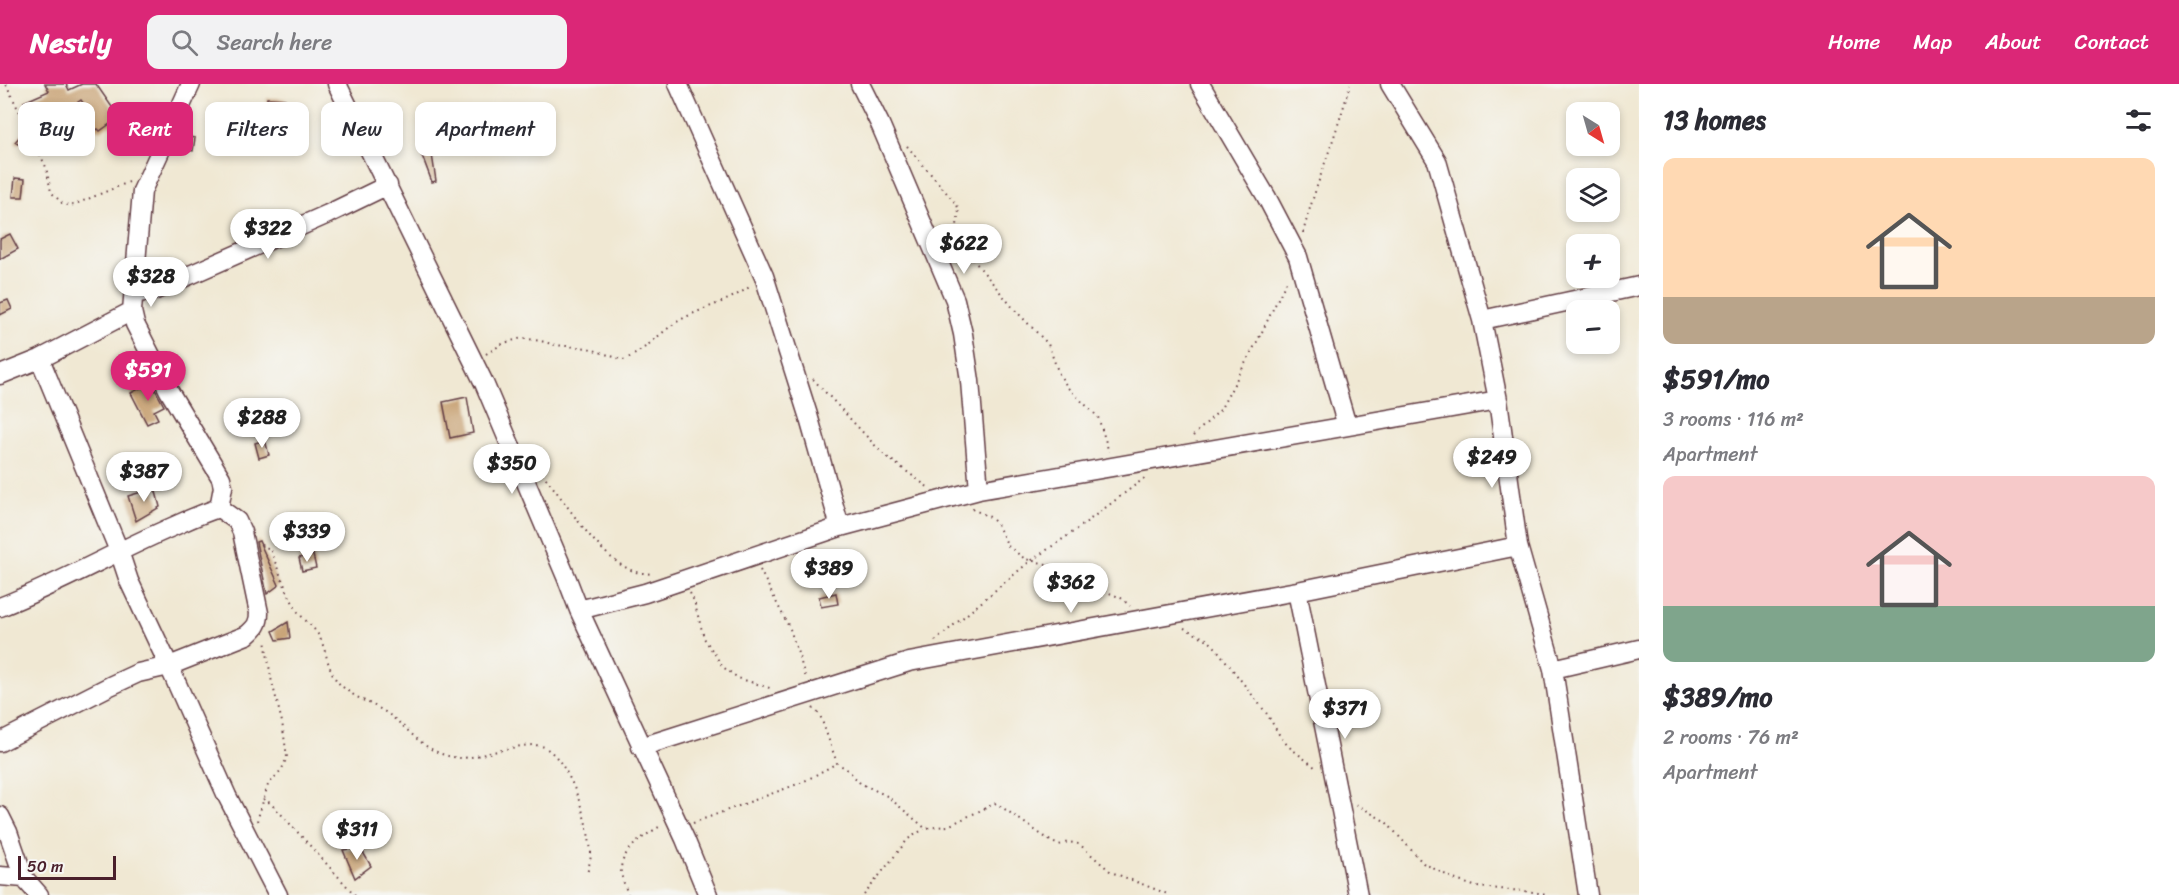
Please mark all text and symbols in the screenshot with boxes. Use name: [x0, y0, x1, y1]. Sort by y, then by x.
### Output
search box: [147, 15, 567, 69]
text: Nestly: [30, 18, 111, 67]
text: Search here: [216, 23, 332, 62]
text: Home: [1828, 23, 1880, 61]
text: Map: [1913, 23, 1952, 61]
text: About: [1985, 23, 2042, 61]
text: Contact: [2075, 23, 2149, 61]
icon: search: [168, 26, 201, 59]
text: 13 homes: [1663, 97, 1766, 143]
chip: Buy: [18, 102, 95, 156]
chip: Rent: [107, 102, 193, 156]
chip: Filters: [205, 102, 309, 156]
chip: New: [321, 102, 403, 156]
chip: Apartment: [415, 102, 556, 156]
north arrow: [1566, 102, 1620, 156]
map controls: [1566, 102, 1620, 354]
icon: filters: [2122, 104, 2155, 137]
button: layers: [1566, 168, 1620, 222]
icon: home: [1855, 197, 1963, 305]
pin: $322: [232, 209, 304, 260]
text: $322: [244, 211, 292, 246]
pin: $622: [928, 224, 1000, 275]
text: $622: [940, 226, 988, 261]
button: +: [1566, 234, 1620, 288]
pin: $328: [115, 257, 187, 308]
text: $328: [127, 259, 175, 294]
button: −: [1566, 300, 1620, 354]
pin: $591: [112, 351, 184, 402]
text: $591: [125, 353, 171, 388]
text: $591/mo: [1663, 356, 1770, 402]
pin: $288: [226, 398, 298, 449]
text: $288: [237, 400, 287, 435]
text: 3 rooms · 116 m²: [1663, 402, 1804, 437]
text: Apartment: [1663, 437, 1757, 472]
pin: $249: [1456, 438, 1528, 489]
text: $249: [1467, 440, 1517, 475]
pin: $350: [476, 444, 548, 495]
text: $350: [487, 446, 537, 481]
pin: $387: [108, 452, 180, 503]
text: $387: [120, 454, 168, 489]
pin: $339: [271, 512, 343, 563]
text: $339: [283, 514, 331, 549]
icon: home: [1855, 515, 1963, 623]
pin: $389: [793, 549, 865, 600]
text: $389: [805, 551, 853, 586]
pin: $362: [1035, 563, 1107, 614]
text: $362: [1047, 565, 1095, 600]
text: $389/mo: [1663, 674, 1773, 720]
pin: $371: [1309, 689, 1381, 740]
text: $371: [1323, 691, 1367, 726]
text: 2 rooms · 76 m²: [1663, 720, 1799, 755]
text: Apartment: [1663, 755, 1757, 790]
pin: $311: [321, 810, 393, 861]
text: $311: [336, 812, 378, 847]
text: 50 m: [27, 852, 63, 881]
scale bar: [18, 853, 116, 880]

